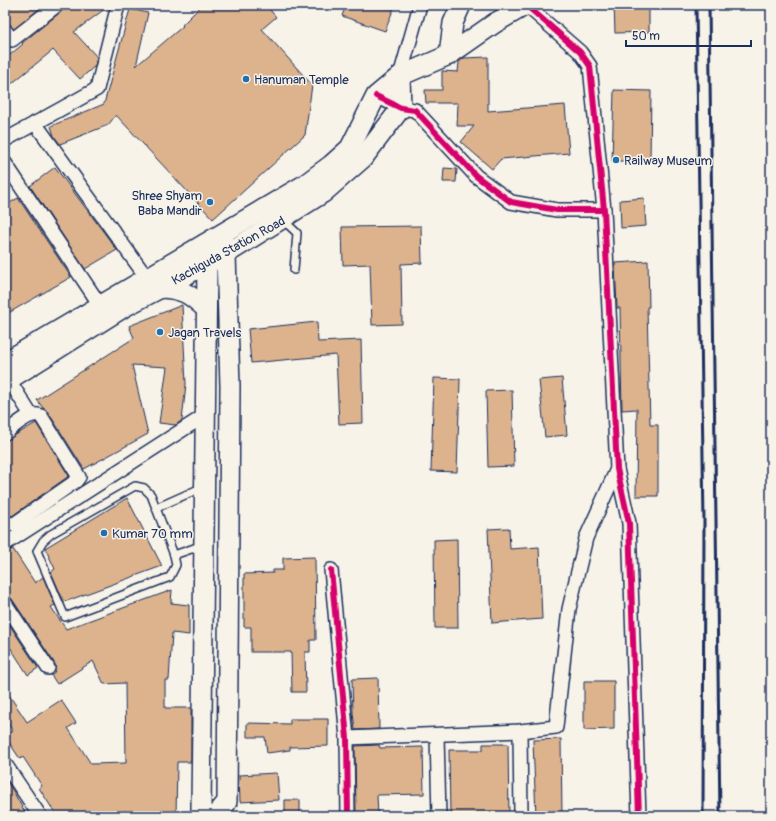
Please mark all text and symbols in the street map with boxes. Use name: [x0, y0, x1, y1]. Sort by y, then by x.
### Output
scale bar: [626, 22, 751, 48]
text: 50 m: [632, 29, 660, 44]
place label: Hanuman Temple: [254, 72, 349, 88]
marker: Hanuman Temple: [241, 74, 251, 84]
place label: Railway Museum: [624, 153, 712, 169]
marker: Railway Museum: [611, 155, 621, 165]
place label: Shree Shyam Baba Mandir: [131, 188, 202, 219]
marker: Shree Shyam Baba Mandir: [205, 197, 215, 207]
street label: Kachiguda Station Road: [169, 213, 288, 289]
place label: Jagan Travels: [168, 325, 242, 341]
marker: Jagan Travels: [155, 327, 165, 337]
place label: Kumar 70 mm: [112, 526, 193, 542]
marker: Kumar 70 mm: [99, 528, 109, 538]

